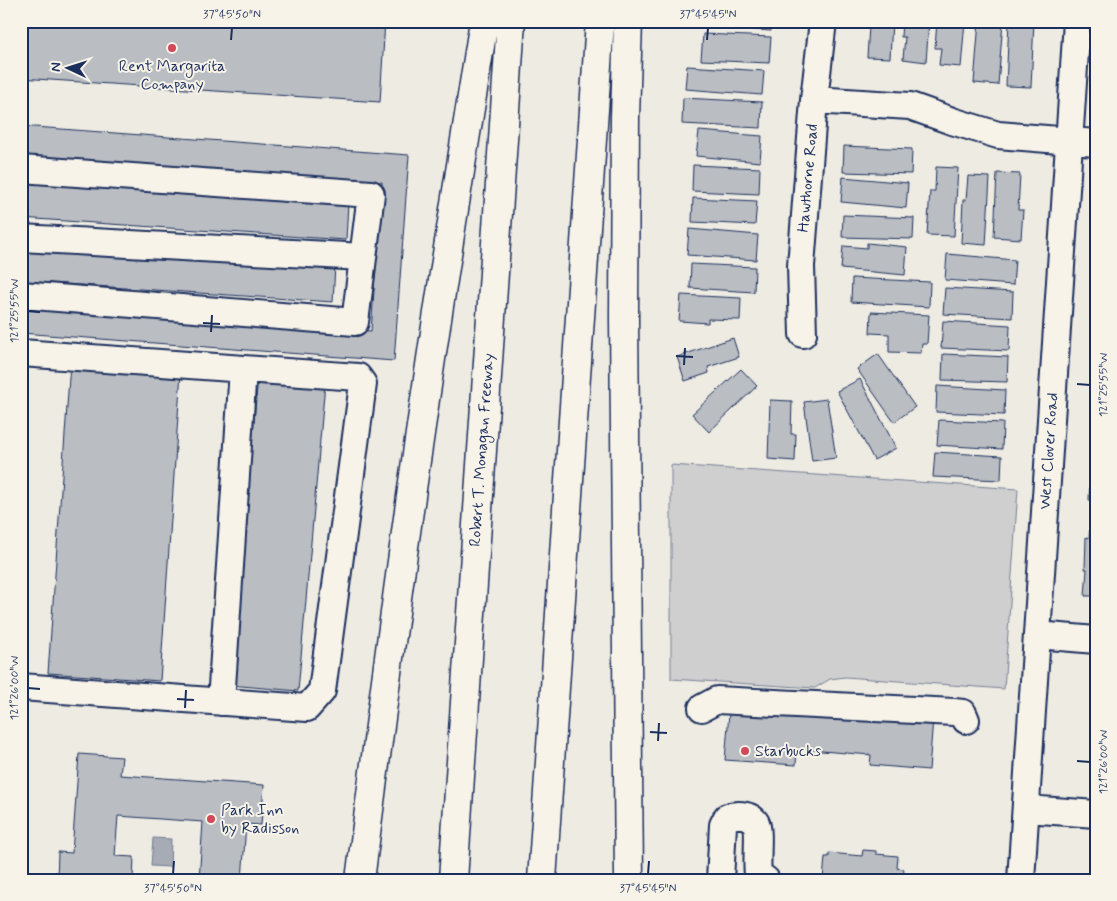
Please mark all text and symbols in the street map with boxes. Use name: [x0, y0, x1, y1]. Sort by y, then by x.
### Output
text: 37°45'50"N: [203, 7, 261, 23]
text: 37°45'45"N: [679, 7, 737, 23]
north arrow: [42, 42, 92, 92]
marker: Rent Margarita Company: [166, 42, 178, 54]
place label: Rent Margarita Company: [119, 56, 225, 95]
text: N: [47, 62, 65, 72]
street label: Hawthorne Road: [793, 123, 823, 233]
text: 121°25'55"W: [7, 279, 23, 343]
street label: Robert T. Monagan Freeway: [465, 352, 500, 548]
text: 121°25'55"W: [1096, 353, 1112, 417]
street label: West Clover Road: [1034, 392, 1064, 510]
text: 121°26'00"W: [7, 656, 23, 720]
text: 121°26'00"W: [1096, 730, 1112, 794]
place label: Starbucks: [755, 741, 821, 762]
marker: Starbucks: [739, 745, 751, 757]
place label: Park Inn by Radisson: [221, 800, 299, 839]
marker: Park Inn by Radisson: [205, 813, 217, 825]
text: 37°45'50"N: [144, 881, 202, 897]
text: 37°45'45"N: [619, 881, 677, 897]

